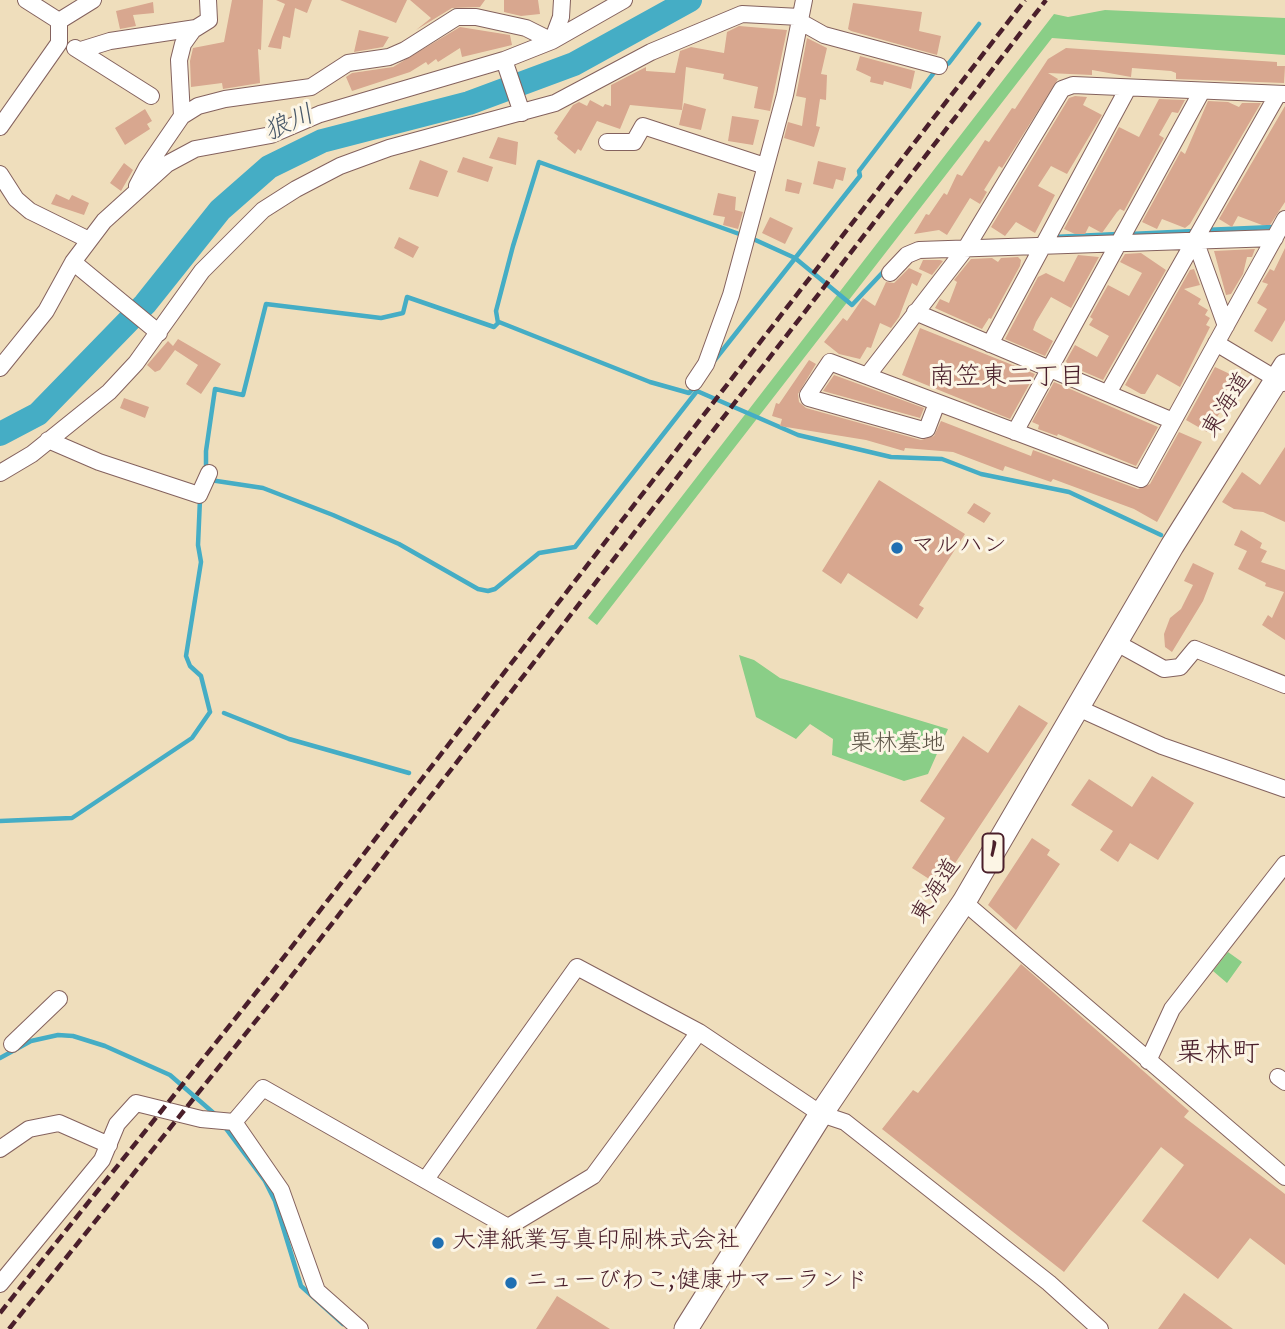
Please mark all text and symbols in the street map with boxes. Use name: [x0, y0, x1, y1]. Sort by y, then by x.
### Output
water label: 狼川: [260, 101, 320, 151]
district label: 南笠東二丁目: [929, 364, 1085, 396]
street label: 東海道: [1198, 368, 1260, 444]
place label: マルハン: [911, 534, 1007, 562]
marker: マルハン: [889, 540, 905, 556]
park label: 栗林墓地: [849, 732, 945, 760]
road number: 1: [982, 834, 1004, 873]
street label: 東海道: [907, 854, 969, 930]
district label: 栗林町: [1176, 1039, 1260, 1073]
place label: 大津紙業写真印刷株式会社: [452, 1229, 740, 1257]
marker: 大津紙業写真印刷株式会社: [430, 1235, 446, 1251]
place label: ニューびわこ;健康サマーランド: [525, 1269, 868, 1297]
marker: ニューびわこ;健康サマーランド: [503, 1275, 519, 1291]

